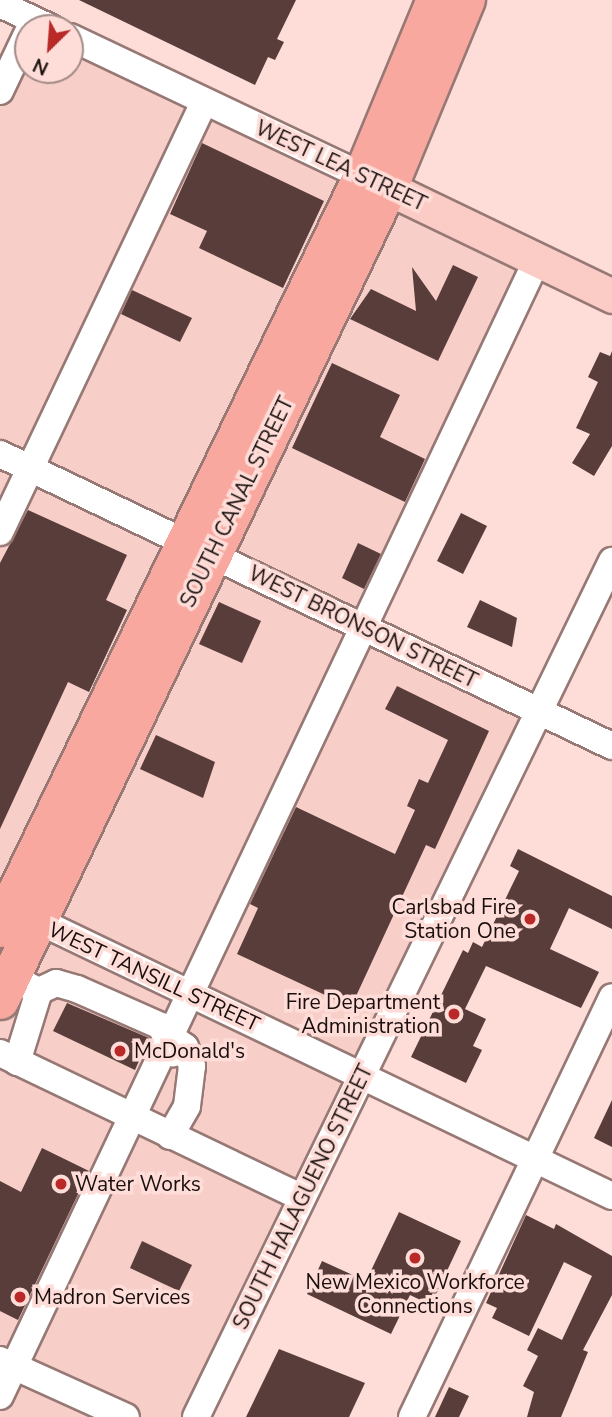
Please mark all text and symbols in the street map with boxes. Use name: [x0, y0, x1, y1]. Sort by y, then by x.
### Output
north arrow: [14, 14, 84, 84]
text: N: [29, 51, 53, 81]
street label: WEST LEA STREET: [251, 115, 431, 217]
street label: SOUTH CANAL STREET: [175, 393, 299, 611]
street label: WEST BRONSON STREET: [244, 561, 482, 693]
place label: Carlsbad Fire Station One: [391, 894, 516, 944]
marker: Carlsbad Fire Station One: [522, 911, 538, 927]
street label: WEST TANSILL STREET: [44, 917, 264, 1037]
place label: Fire Department Administration: [286, 989, 440, 1039]
marker: Fire Department Administration: [446, 1006, 462, 1022]
place label: McDonald's: [134, 1038, 245, 1064]
marker: McDonald's: [112, 1043, 128, 1059]
street label: SOUTH HALAGUENO STREET: [228, 1060, 378, 1334]
place label: Water Works: [75, 1171, 201, 1197]
marker: Water Works: [53, 1176, 69, 1192]
marker: New Mexico Workforce Connections: [407, 1250, 423, 1266]
place label: New Mexico Workforce Connections: [305, 1269, 525, 1319]
place label: Madron Services: [34, 1284, 190, 1310]
marker: Madron Services: [12, 1289, 28, 1305]

